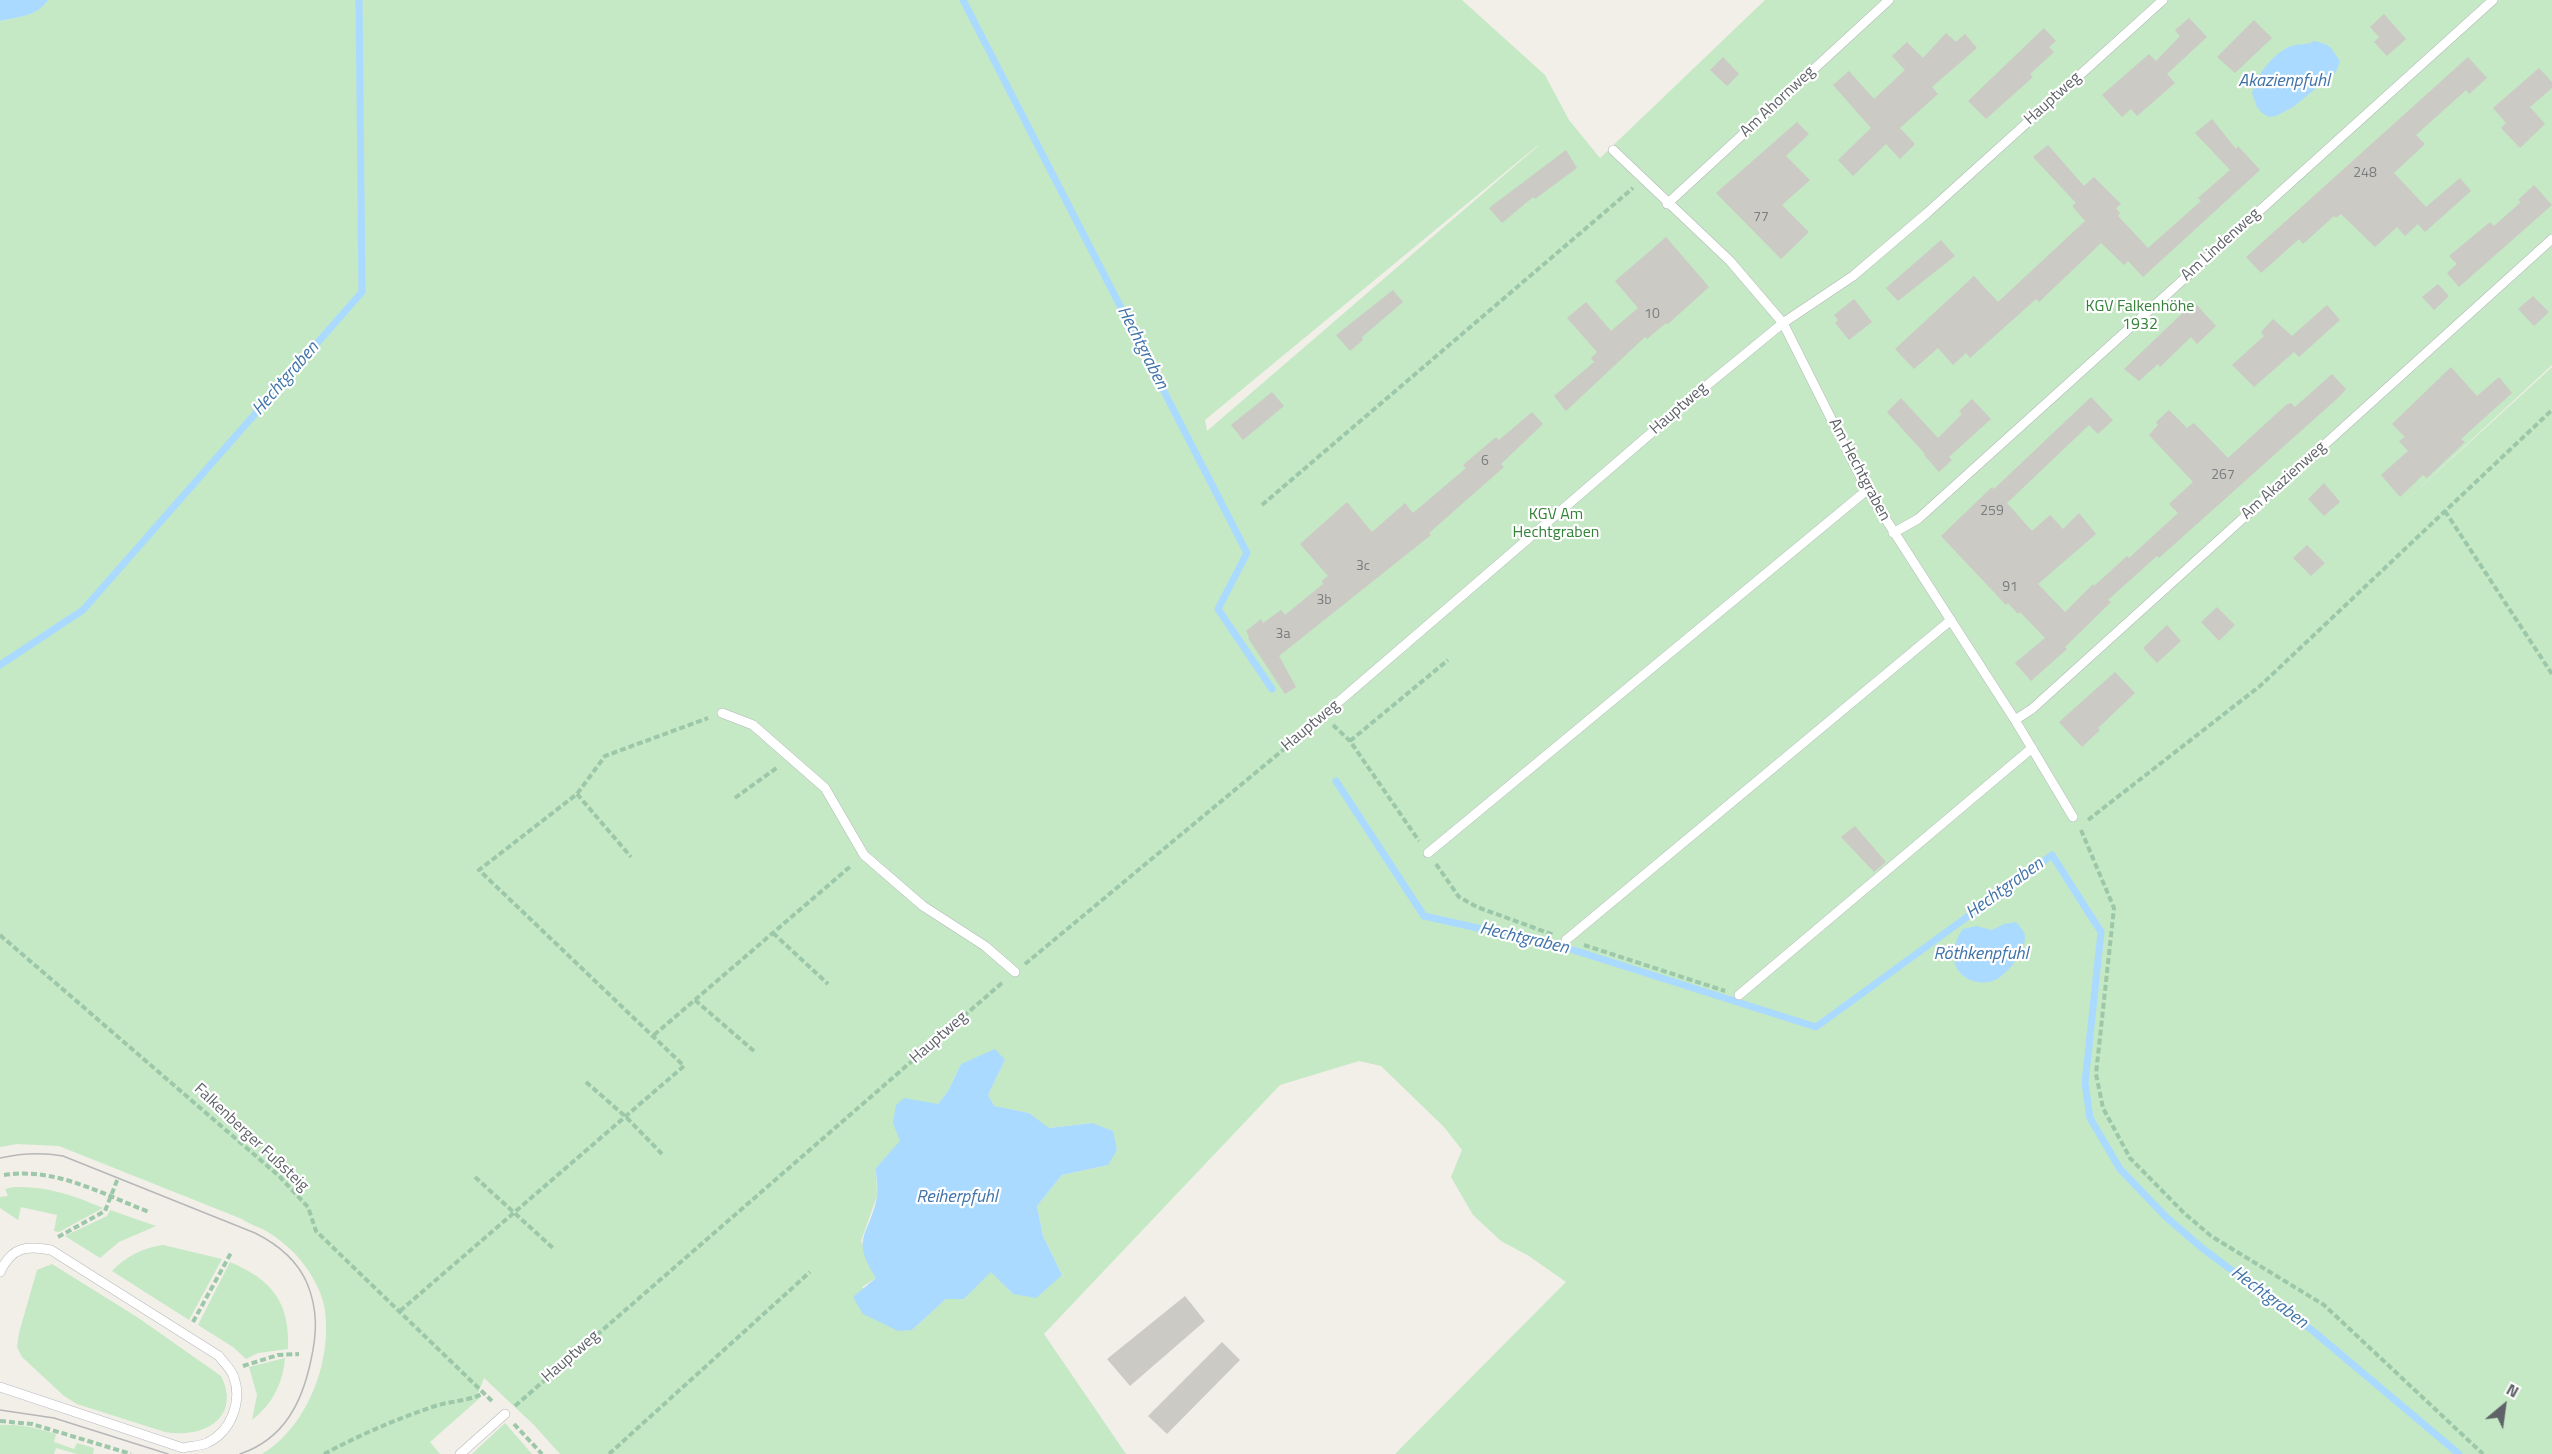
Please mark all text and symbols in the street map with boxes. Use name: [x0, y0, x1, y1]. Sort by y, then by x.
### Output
street label: Am Ahornweg: [1737, 62, 1819, 142]
street label: Hauptweg: [2021, 69, 2085, 129]
water label: Akazienpfuhl: [2238, 71, 2330, 93]
house number: 248: [2353, 166, 2377, 182]
street label: Am Lindenweg: [2178, 205, 2264, 285]
house number: 77: [1753, 210, 1769, 226]
park label: KGV Falkenhöhe 1932: [2086, 297, 2194, 335]
water label: Hechtgraben: [1112, 303, 1172, 393]
house number: 10: [1644, 307, 1660, 323]
water label: Hechtgraben: [248, 338, 324, 420]
street label: Hauptweg: [1646, 379, 1712, 439]
street label: Am Hechtgraben: [1824, 416, 1894, 524]
street label: Am Akazienweg: [2238, 438, 2330, 524]
house number: 6: [1481, 454, 1489, 470]
house number: 267: [2211, 468, 2235, 484]
house number: 259: [1980, 504, 2004, 520]
park label: KGV Am Hechtgraben: [1513, 505, 1599, 543]
house number: 3c: [1356, 559, 1370, 575]
house number: 91: [2002, 580, 2018, 596]
house number: 3b: [1316, 593, 1332, 609]
house number: 3a: [1276, 627, 1290, 643]
street label: Hauptweg: [1278, 696, 1344, 756]
water label: Hechtgraben: [1962, 854, 2048, 924]
water label: Hechtgraben: [1477, 918, 1571, 960]
water label: Röthkenpfuhl: [1934, 944, 2028, 966]
street label: Hauptweg: [906, 1008, 972, 1068]
street label: Falkenberger Fußsteig: [190, 1080, 312, 1196]
water label: Reiherpfuhl: [916, 1187, 998, 1209]
water label: Hechtgraben: [2226, 1262, 2312, 1334]
street label: Hauptweg: [538, 1327, 604, 1387]
north arrow: [2474, 1376, 2534, 1436]
text: N: [2502, 1377, 2523, 1403]

